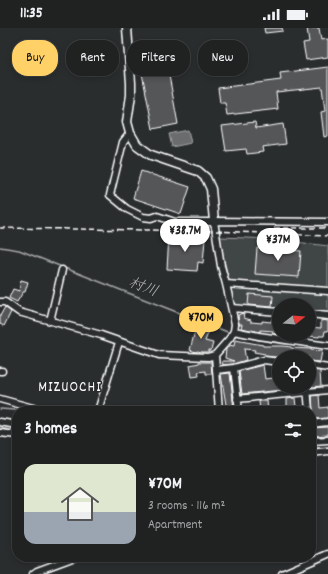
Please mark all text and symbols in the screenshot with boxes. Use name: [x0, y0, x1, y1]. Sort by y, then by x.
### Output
text: 11:35: [20, 3, 43, 25]
chip: Buy: [12, 40, 58, 76]
chip: Rent: [66, 40, 119, 76]
chip: Filters: [127, 40, 190, 76]
chip: New: [198, 40, 248, 76]
pin: ¥38.7M: [152, 219, 218, 253]
text: ¥38.7M: [169, 222, 201, 241]
pin: ¥37M: [254, 228, 302, 262]
text: ¥37M: [266, 231, 290, 250]
water label: 村川: [125, 272, 161, 304]
north arrow: [272, 298, 316, 342]
map controls: [272, 298, 316, 394]
pin: ¥70M: [177, 306, 225, 340]
text: ¥70M: [188, 309, 214, 328]
button: locate: [272, 350, 316, 394]
district label: MIZUOCHI: [38, 377, 102, 399]
text: 3 homes: [24, 418, 77, 442]
icon: filters: [282, 419, 304, 441]
text: ¥70M: [148, 473, 182, 497]
icon: home: [56, 480, 104, 528]
text: 3 rooms · 116 m²: [148, 497, 225, 516]
text: Apartment: [148, 516, 202, 535]

